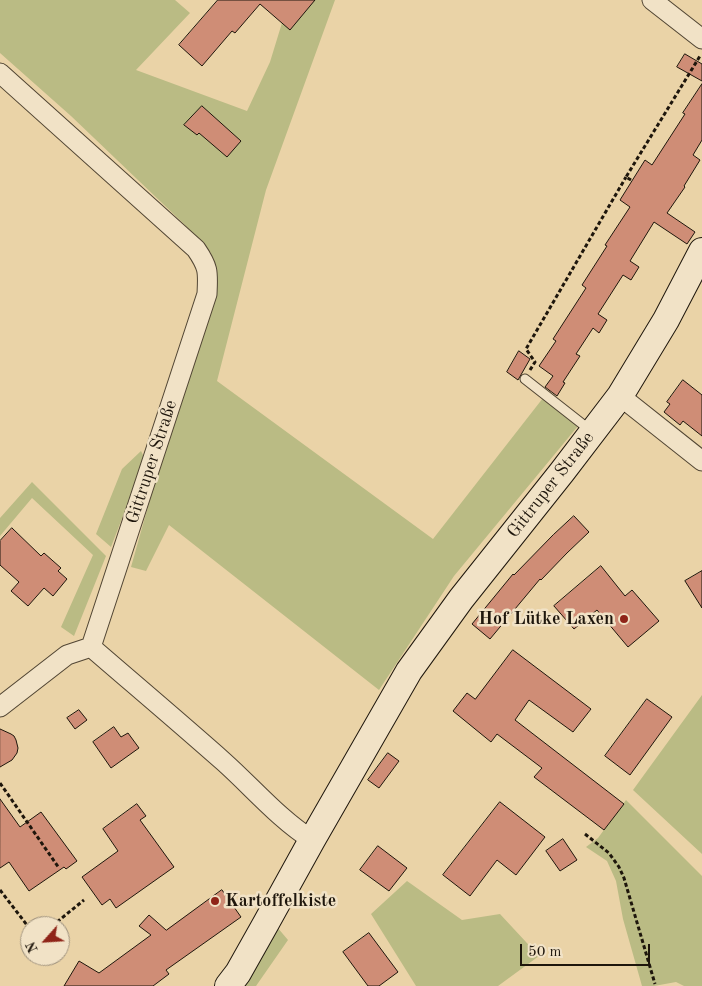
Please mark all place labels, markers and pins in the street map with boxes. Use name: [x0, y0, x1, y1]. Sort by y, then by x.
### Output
place label: Hof Lütke Laxen: [478, 608, 614, 630]
marker: Hof Lütke Laxen: [618, 613, 630, 625]
place label: Kartoffelkiste: [225, 890, 336, 912]
marker: Kartoffelkiste: [209, 895, 221, 907]

